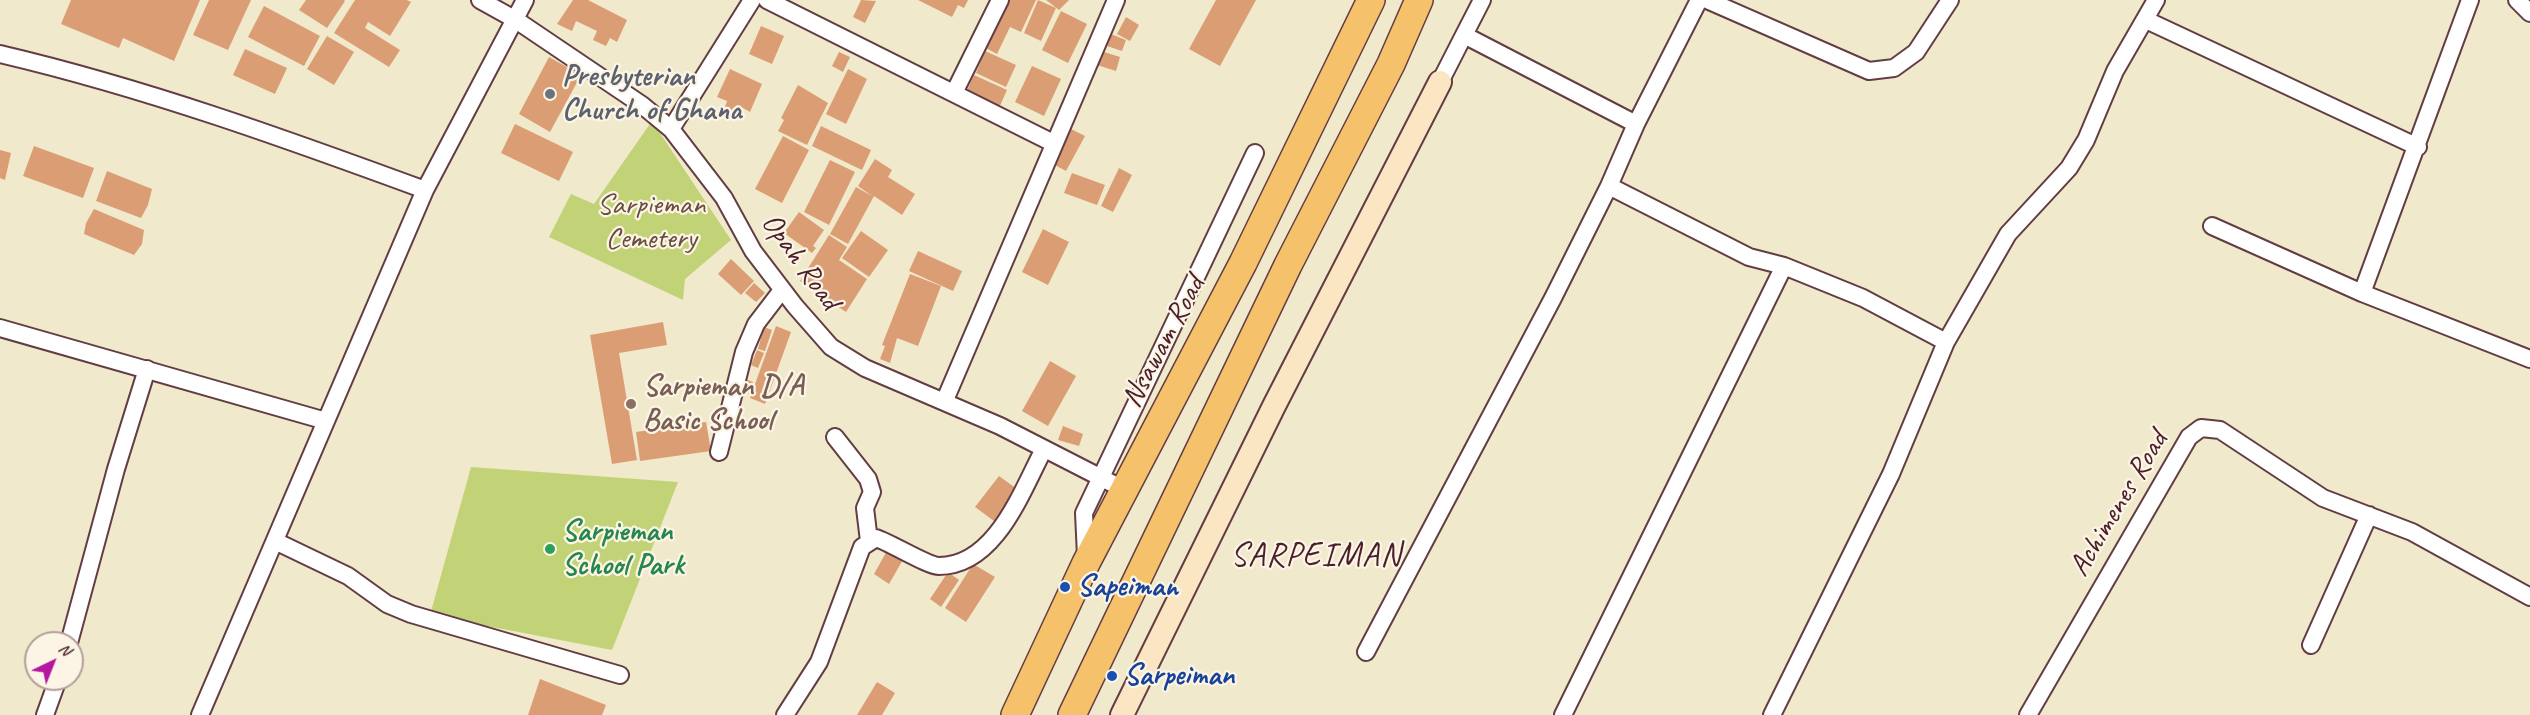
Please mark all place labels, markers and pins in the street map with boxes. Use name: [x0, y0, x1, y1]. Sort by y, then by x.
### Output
place label: Presbyterian Church of Ghana: [562, 59, 741, 130]
marker: Presbyterian Church of Ghana: [543, 87, 557, 101]
place label: Sarpieman D/A Basic School: [643, 369, 803, 440]
marker: Sarpieman D/A Basic School: [624, 397, 638, 411]
place label: Sarpieman School Park: [562, 514, 684, 584]
marker: Sarpieman School Park: [543, 542, 557, 556]
place label: Sapeiman: [1077, 569, 1178, 605]
marker: Sapeiman: [1058, 580, 1072, 594]
place label: Sarpeiman: [1124, 658, 1234, 694]
marker: Sarpeiman: [1105, 669, 1119, 683]

